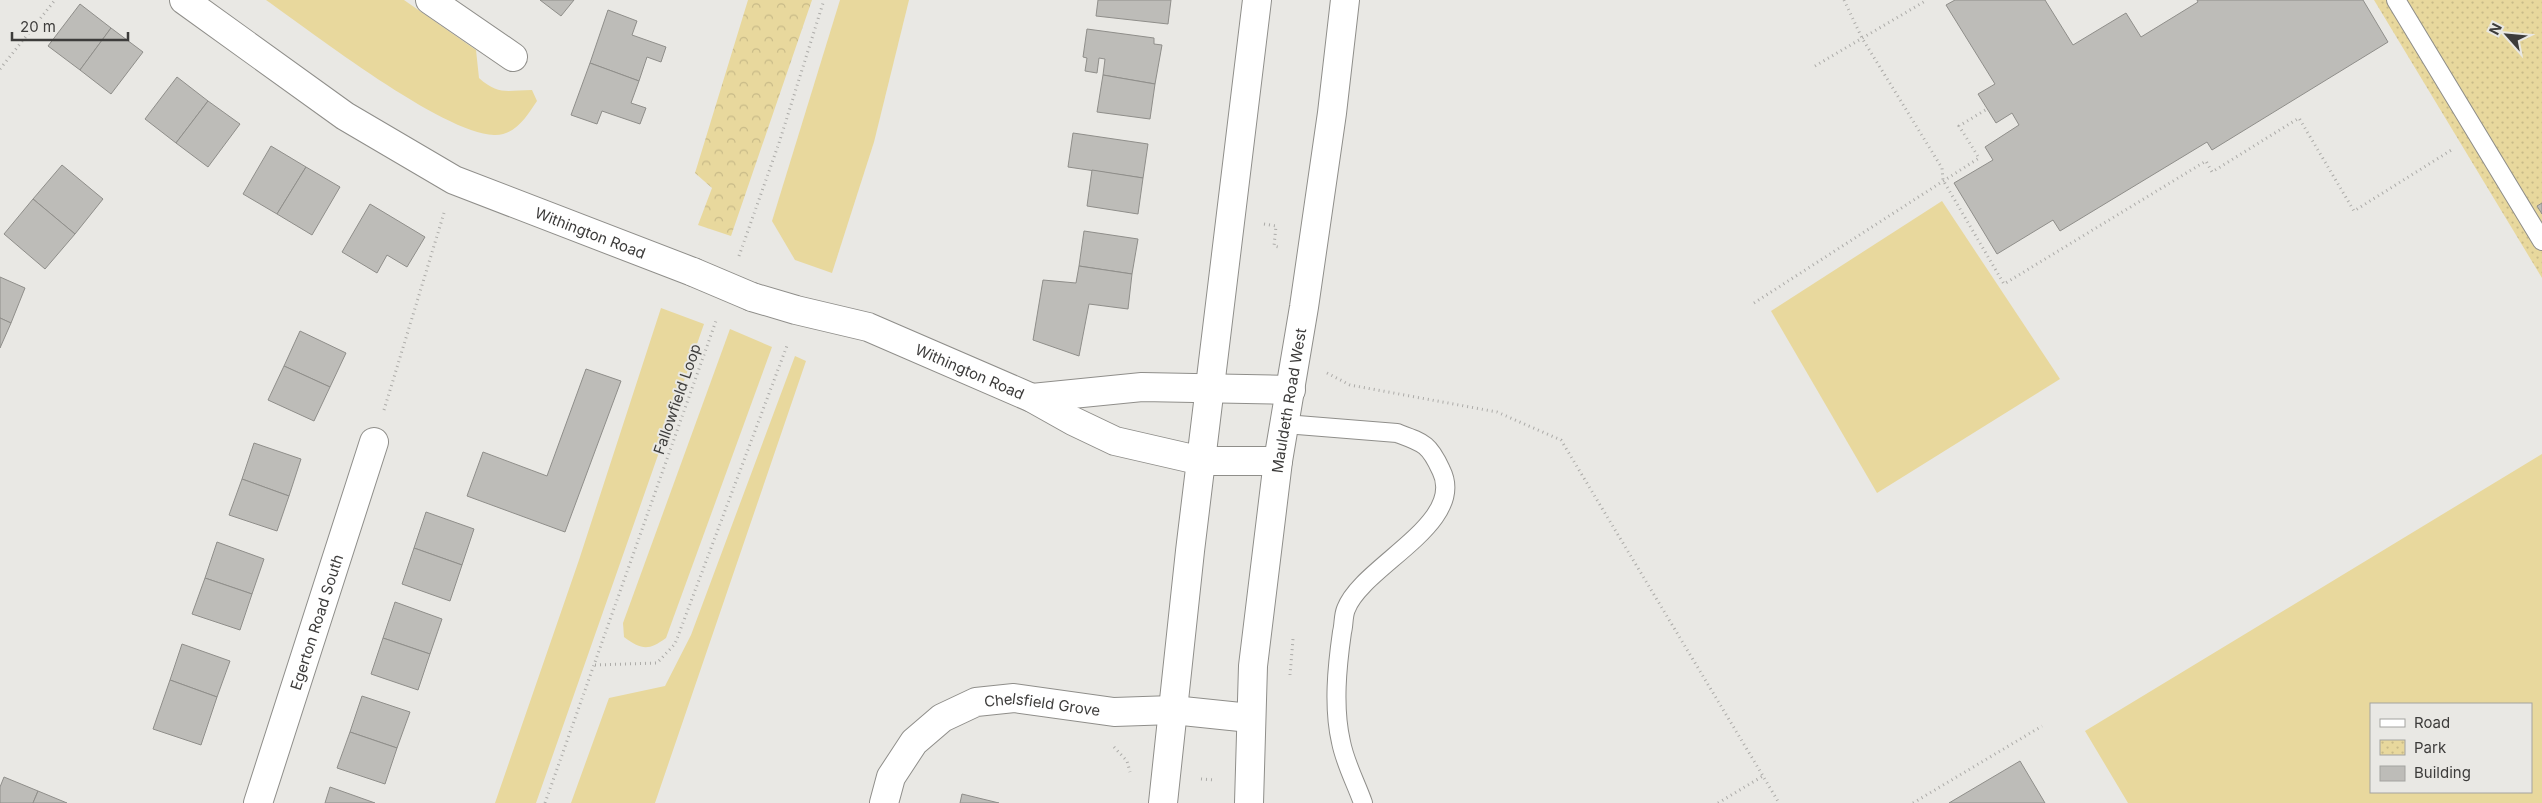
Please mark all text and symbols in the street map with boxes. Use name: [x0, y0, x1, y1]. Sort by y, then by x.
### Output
scale bar: [12, 10, 129, 42]
north arrow: [2482, 10, 2532, 60]
text: 20 m: [20, 17, 56, 36]
text: N: [2485, 20, 2505, 37]
street label: Withington Road: [532, 203, 648, 262]
street label: Mauldeth Road West: [1267, 327, 1310, 474]
street label: Withington Road: [913, 339, 1027, 403]
street label: Fallowfield Loop: [649, 341, 705, 457]
street label: Egerton Road South: [285, 552, 347, 692]
street label: Chelsfield Grove: [983, 688, 1102, 719]
legend: [2370, 703, 2532, 793]
text: Road: [2414, 713, 2450, 732]
text: Park: [2414, 738, 2447, 757]
text: Building: [2414, 763, 2471, 782]

